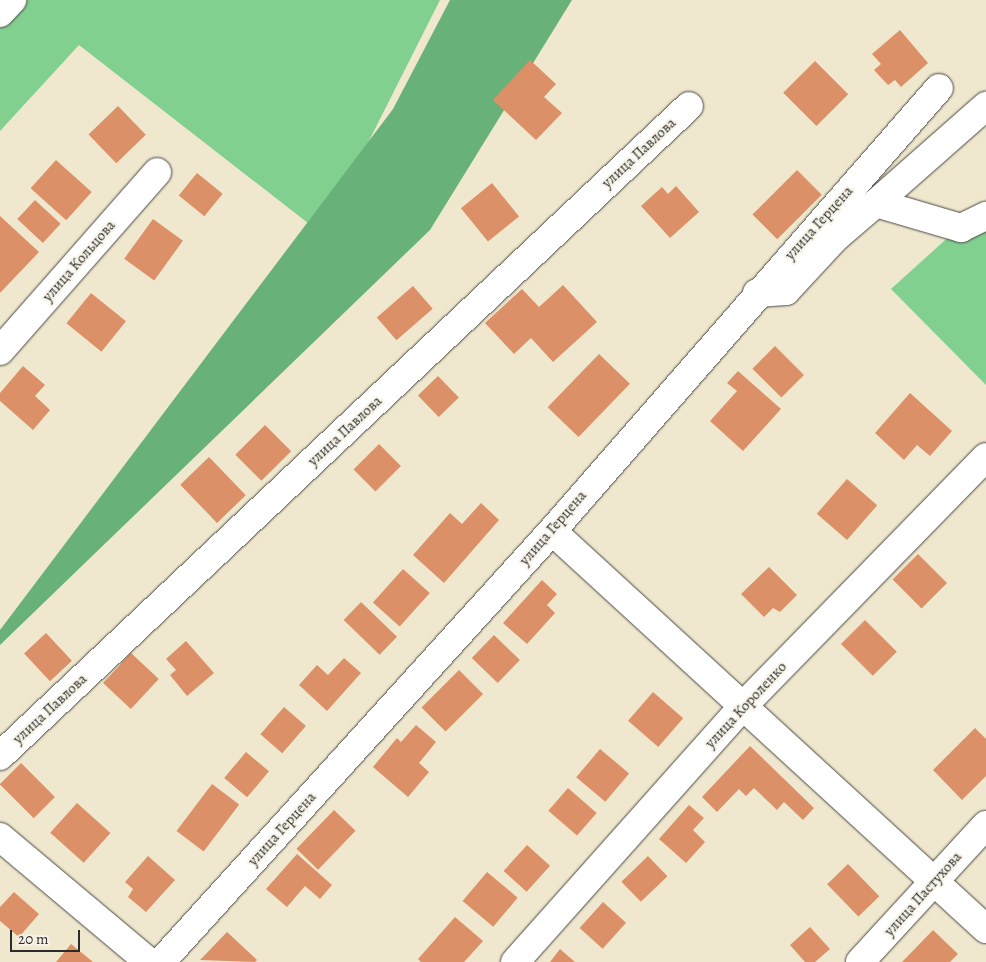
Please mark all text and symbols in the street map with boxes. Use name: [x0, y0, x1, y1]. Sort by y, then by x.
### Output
street label: улица Павлова: [598, 114, 680, 192]
street label: улица Герцена: [781, 182, 857, 264]
street label: улица Кольцова: [39, 217, 119, 305]
street label: улица Павлова: [304, 392, 386, 470]
street label: улица Герцена: [516, 487, 590, 569]
street label: улица Короленко: [701, 658, 791, 752]
street label: улица Павлова: [9, 670, 91, 748]
street label: улица Герцена: [244, 788, 320, 870]
street label: улица Пастухова: [880, 848, 966, 940]
scale bar: [12, 920, 82, 952]
text: 20 m: [18, 929, 49, 949]

